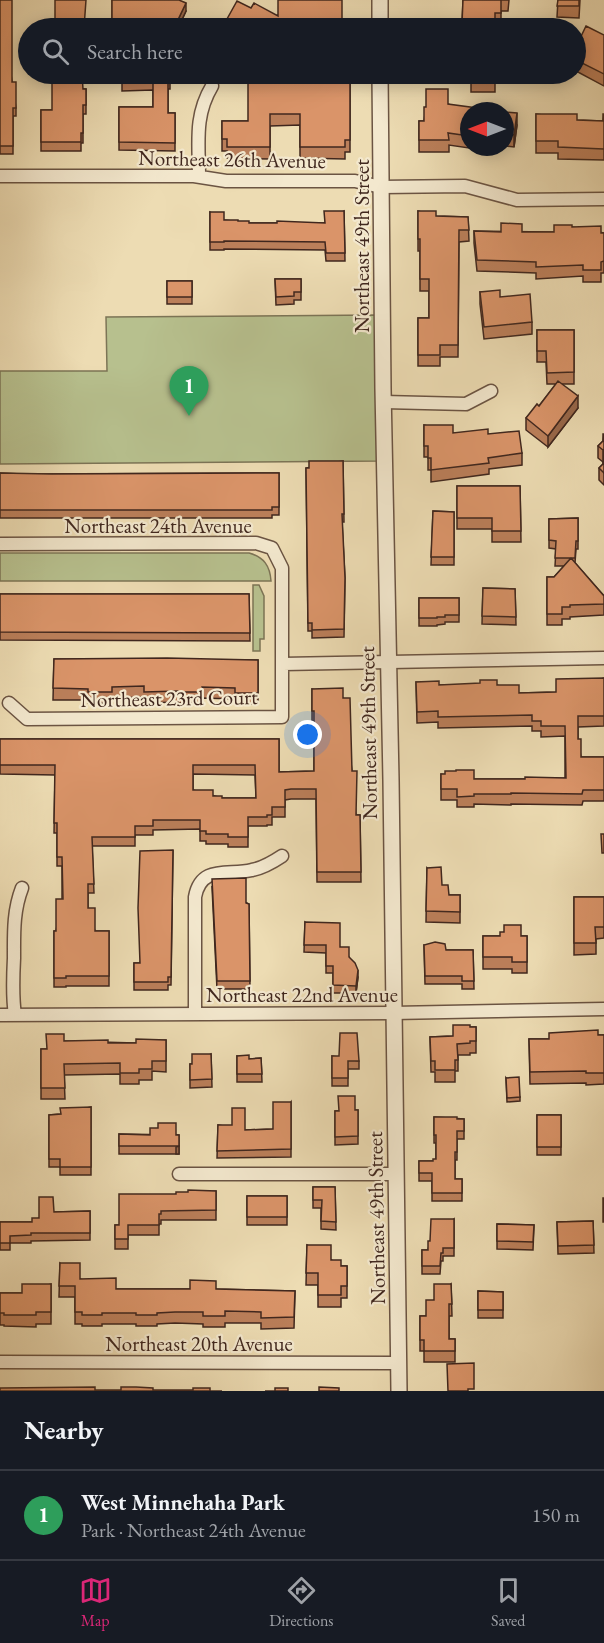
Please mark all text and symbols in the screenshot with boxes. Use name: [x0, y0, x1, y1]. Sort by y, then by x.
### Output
search box: [18, 18, 586, 84]
icon: search: [39, 35, 72, 68]
text: Search here: [87, 37, 182, 66]
north arrow: [460, 102, 514, 156]
street label: Northeast 26th Avenue: [138, 144, 326, 174]
street label: Northeast 49th Street: [348, 159, 375, 333]
pin: 1: [170, 366, 208, 416]
street label: Northeast 24th Avenue: [64, 512, 252, 539]
street label: Northeast 49th Street: [353, 646, 383, 820]
street label: Northeast 23rd Court: [80, 683, 258, 713]
your location: [293, 720, 322, 749]
street label: Northeast 22nd Avenue: [206, 981, 398, 1008]
street label: Northeast 49th Street: [361, 1131, 391, 1305]
street label: Northeast 20th Avenue: [105, 1330, 293, 1357]
text: Nearby: [24, 1413, 104, 1447]
text: West Minnehaha Park: [81, 1488, 285, 1517]
text: 1: [38, 1502, 49, 1528]
text: 150 m: [532, 1502, 580, 1528]
text: Park · Northeast 24th Avenue: [81, 1517, 306, 1543]
tab: Map: [79, 1574, 112, 1631]
tab: Directions: [269, 1574, 334, 1631]
tab: Saved: [491, 1574, 525, 1631]

